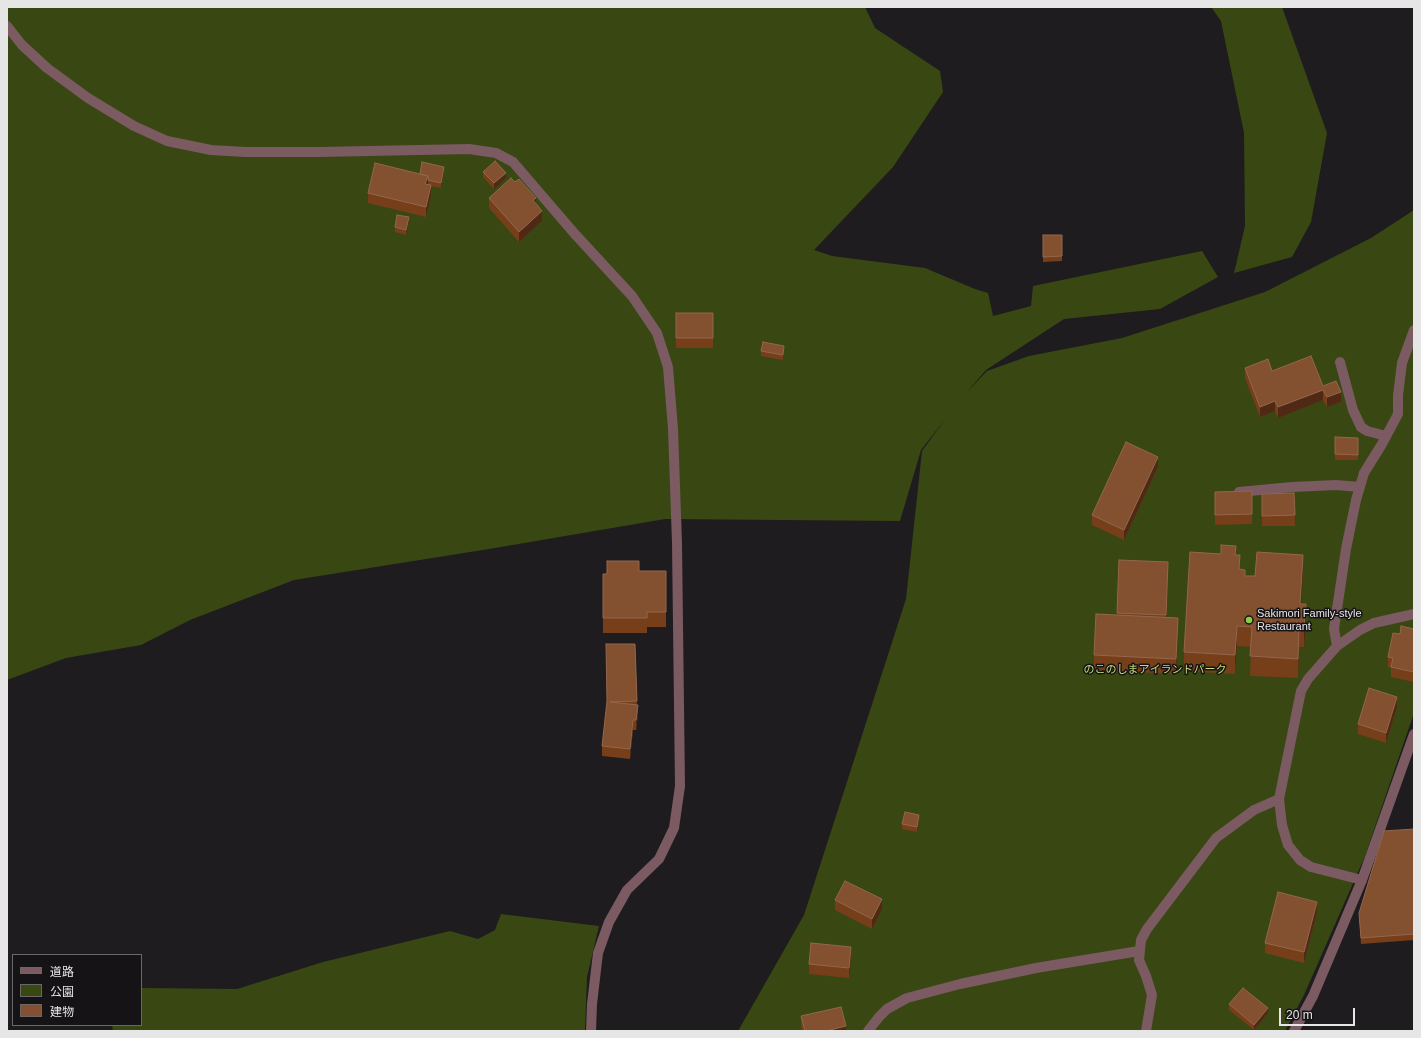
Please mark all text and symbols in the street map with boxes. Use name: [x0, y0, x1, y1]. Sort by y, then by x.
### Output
place label: Sakimori Family-style Restaurant: [1257, 607, 1362, 633]
marker: Sakimori Family-style Restaurant: [1244, 615, 1254, 625]
park label: のこのしまアイランドパーク: [1084, 663, 1226, 677]
legend: [12, 954, 142, 1026]
text: 道路: [50, 965, 74, 979]
text: 公園: [50, 985, 74, 999]
scale bar: [1281, 1000, 1357, 1026]
text: 建物: [50, 1005, 74, 1019]
text: 20 m: [1286, 1008, 1313, 1022]

